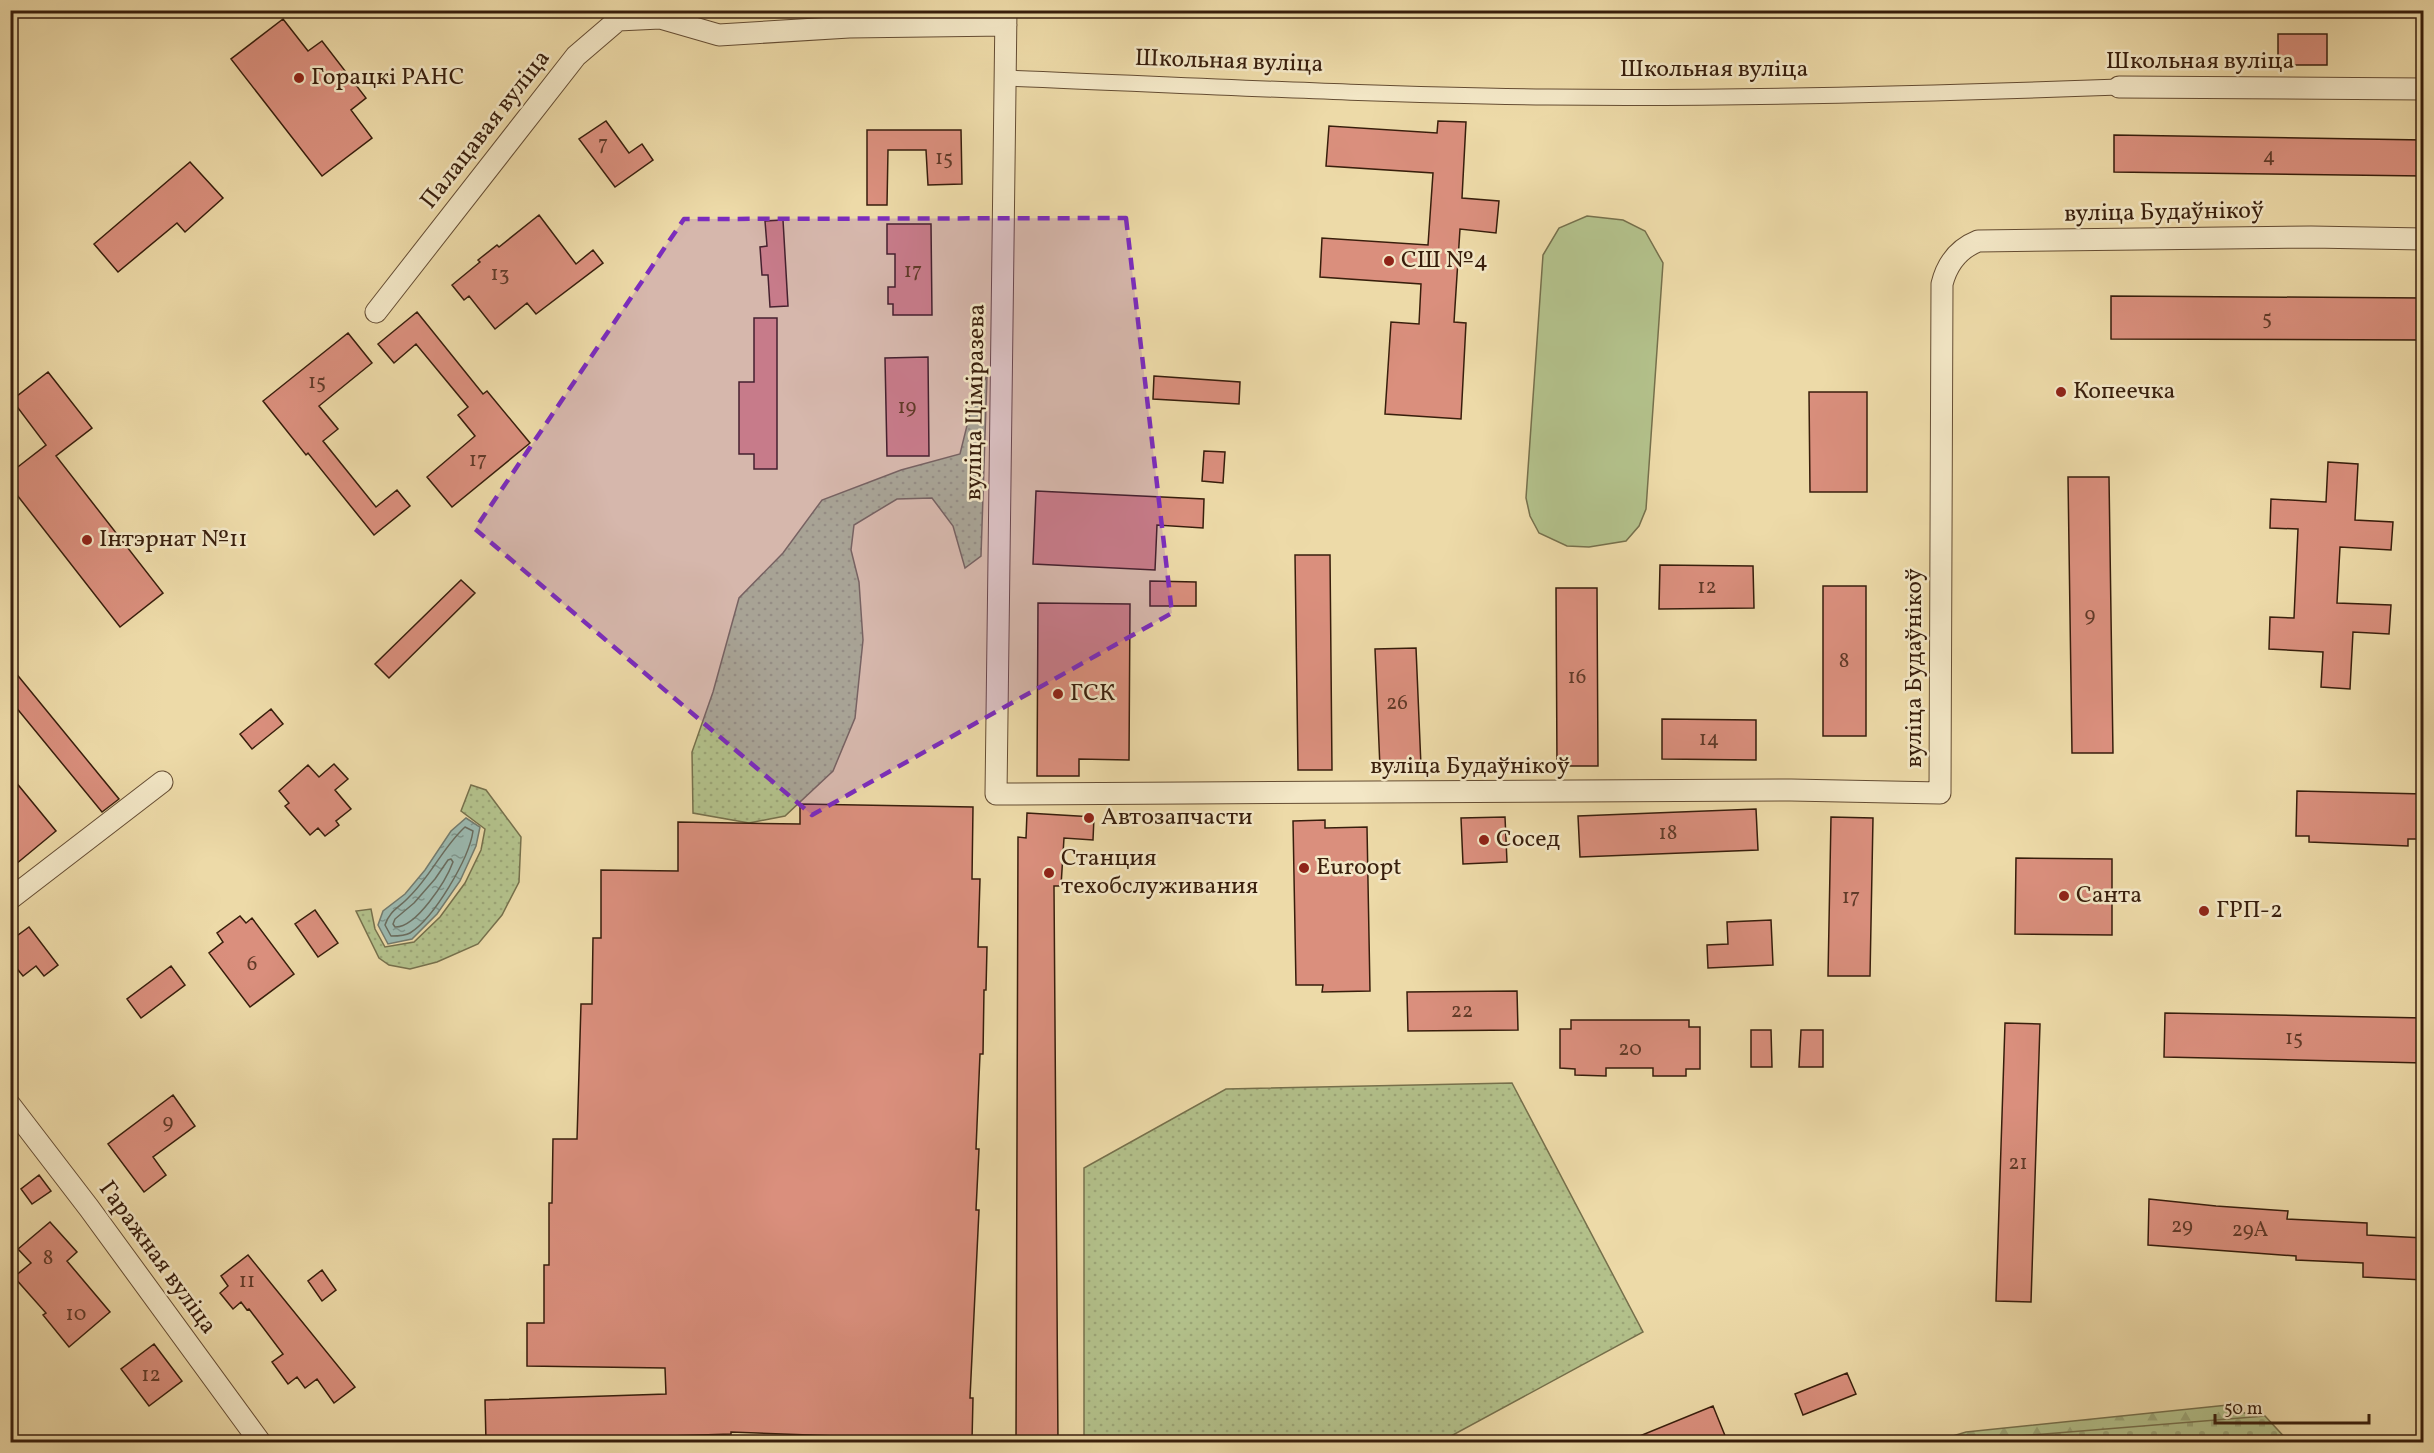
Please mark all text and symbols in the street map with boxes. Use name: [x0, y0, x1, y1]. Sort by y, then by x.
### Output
street label: Школьная вуліца: [1134, 42, 1324, 82]
street label: Палацавая вуліца: [413, 43, 559, 217]
street label: Школьная вуліца: [2106, 45, 2294, 79]
street label: Школьная вуліца: [1620, 53, 1808, 87]
place label: Горацкі РАНС: [311, 61, 464, 95]
marker: Горацкі РАНС: [292, 71, 306, 85]
house number: 7: [598, 130, 608, 159]
house number: 4: [2263, 142, 2275, 171]
house number: 15: [935, 144, 953, 173]
street label: вуліца Будаўнікоў: [2064, 194, 2264, 232]
place label: СШ №4: [1401, 244, 1488, 278]
marker: СШ №4: [1382, 254, 1396, 268]
house number: 17: [904, 257, 922, 286]
house number: 13: [491, 260, 509, 289]
street label: вуліца Ціміразева: [957, 303, 995, 501]
house number: 5: [2262, 304, 2272, 333]
house number: 15: [308, 368, 326, 397]
place label: Копеечка: [2073, 375, 2175, 409]
marker: Копеечка: [2054, 385, 2068, 399]
house number: 19: [897, 393, 917, 422]
house number: 17: [469, 446, 487, 475]
place label: Інтэрнат №11: [99, 523, 248, 557]
marker: Інтэрнат №11: [80, 533, 94, 547]
street label: вуліца Будаўнікоў: [1898, 568, 1932, 768]
house number: 12: [1697, 573, 1717, 602]
house number: 9: [2085, 601, 2096, 630]
house number: 8: [1839, 647, 1849, 676]
house number: 16: [1568, 663, 1586, 692]
place label: ГСК: [1070, 677, 1115, 711]
marker: ГСК: [1051, 687, 1065, 701]
house number: 26: [1386, 689, 1408, 718]
house number: 14: [1699, 725, 1719, 754]
street label: вуліца Будаўнікоў: [1370, 750, 1570, 784]
place label: Автозапчасти: [1101, 801, 1253, 835]
marker: Автозапчасти: [1082, 811, 1096, 825]
house number: 18: [1659, 819, 1677, 848]
place label: Сосед: [1496, 823, 1561, 857]
marker: Сосед: [1477, 833, 1491, 847]
place label: Станция техобслуживания: [1061, 842, 1258, 904]
place label: Euroopt: [1316, 851, 1402, 885]
marker: Euroopt: [1297, 861, 1311, 875]
marker: Станция техобслуживания: [1042, 866, 1056, 880]
place label: Санта: [2076, 879, 2142, 913]
house number: 17: [1842, 883, 1860, 912]
marker: Санта: [2057, 889, 2071, 903]
place label: ГРП-2: [2216, 894, 2283, 928]
marker: ГРП-2: [2197, 904, 2211, 918]
house number: 6: [247, 950, 257, 979]
house number: 22: [1451, 997, 1473, 1026]
house number: 15: [2285, 1024, 2303, 1053]
house number: 20: [1618, 1035, 1642, 1064]
house number: 9: [163, 1108, 174, 1137]
house number: 21: [2008, 1149, 2028, 1178]
street label: Гаражная вуліца: [90, 1174, 224, 1342]
house number: 29: [2171, 1212, 2193, 1241]
house number: 29А: [2232, 1216, 2269, 1245]
house number: 8: [43, 1244, 53, 1273]
house number: 11: [239, 1267, 255, 1296]
house number: 10: [66, 1300, 86, 1329]
house number: 12: [141, 1361, 161, 1390]
scale bar: [2215, 1387, 2370, 1425]
text: 50 m: [2224, 1397, 2263, 1422]

